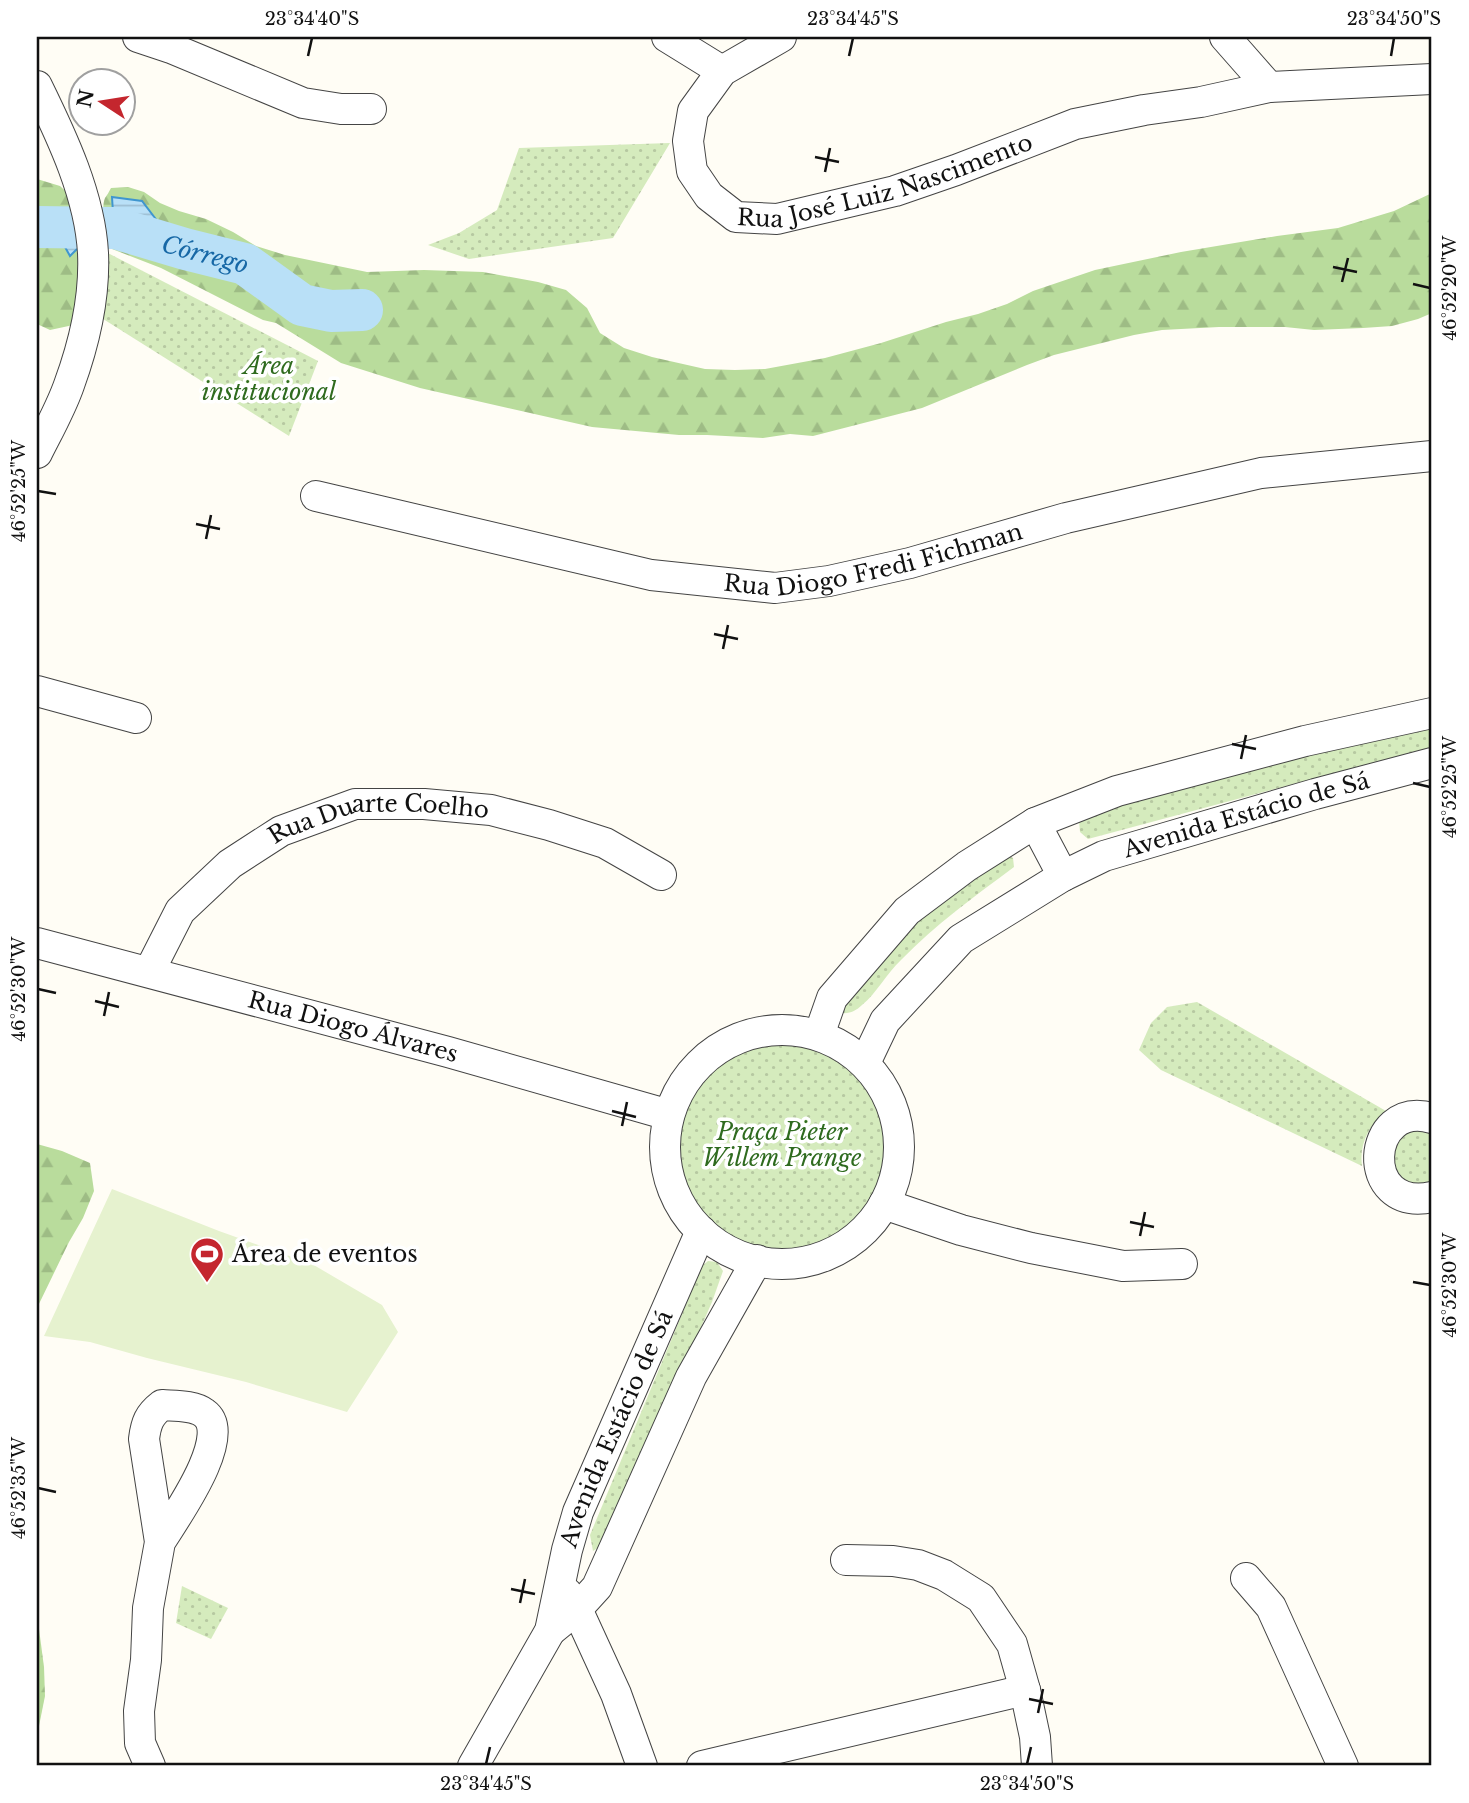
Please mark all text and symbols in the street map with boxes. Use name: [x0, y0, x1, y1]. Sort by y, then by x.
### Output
text: 23°34'40"S: [265, 8, 359, 30]
text: 23°34'45"S: [807, 8, 899, 30]
text: 23°34'50"S: [1347, 8, 1441, 30]
north arrow: [66, 66, 136, 136]
text: N: [73, 87, 99, 110]
street label: Rua José Luiz Nascimento: [736, 128, 1036, 233]
water label: Córrego: [158, 228, 252, 279]
text: 46°52'20"W: [1439, 235, 1461, 340]
park label: Área institucional: [202, 351, 337, 406]
text: 46°52'25"W: [8, 439, 30, 542]
street label: Rua Diogo Fredi Fichman: [722, 517, 1026, 602]
text: 46°52'25"W: [1439, 735, 1461, 838]
street label: Avenida Estácio de Sá: [1119, 766, 1373, 864]
street label: Rua Duarte Coelho: [263, 790, 490, 850]
text: 46°52'30"W: [8, 936, 30, 1041]
street label: Rua Diogo Álvares: [245, 986, 461, 1068]
park label: Praça Pieter Willem Prange: [703, 1118, 862, 1172]
text: 46°52'30"W: [1439, 1232, 1461, 1337]
sports icon: Área de eventos: [188, 1235, 226, 1284]
place label: Área de eventos: [231, 1239, 418, 1268]
street label: Avenida Estácio de Sá: [554, 1306, 679, 1552]
text: 46°52'35"W: [8, 1436, 30, 1539]
text: 23°34'45"S: [440, 1773, 532, 1795]
text: 23°34'50"S: [980, 1773, 1074, 1795]

